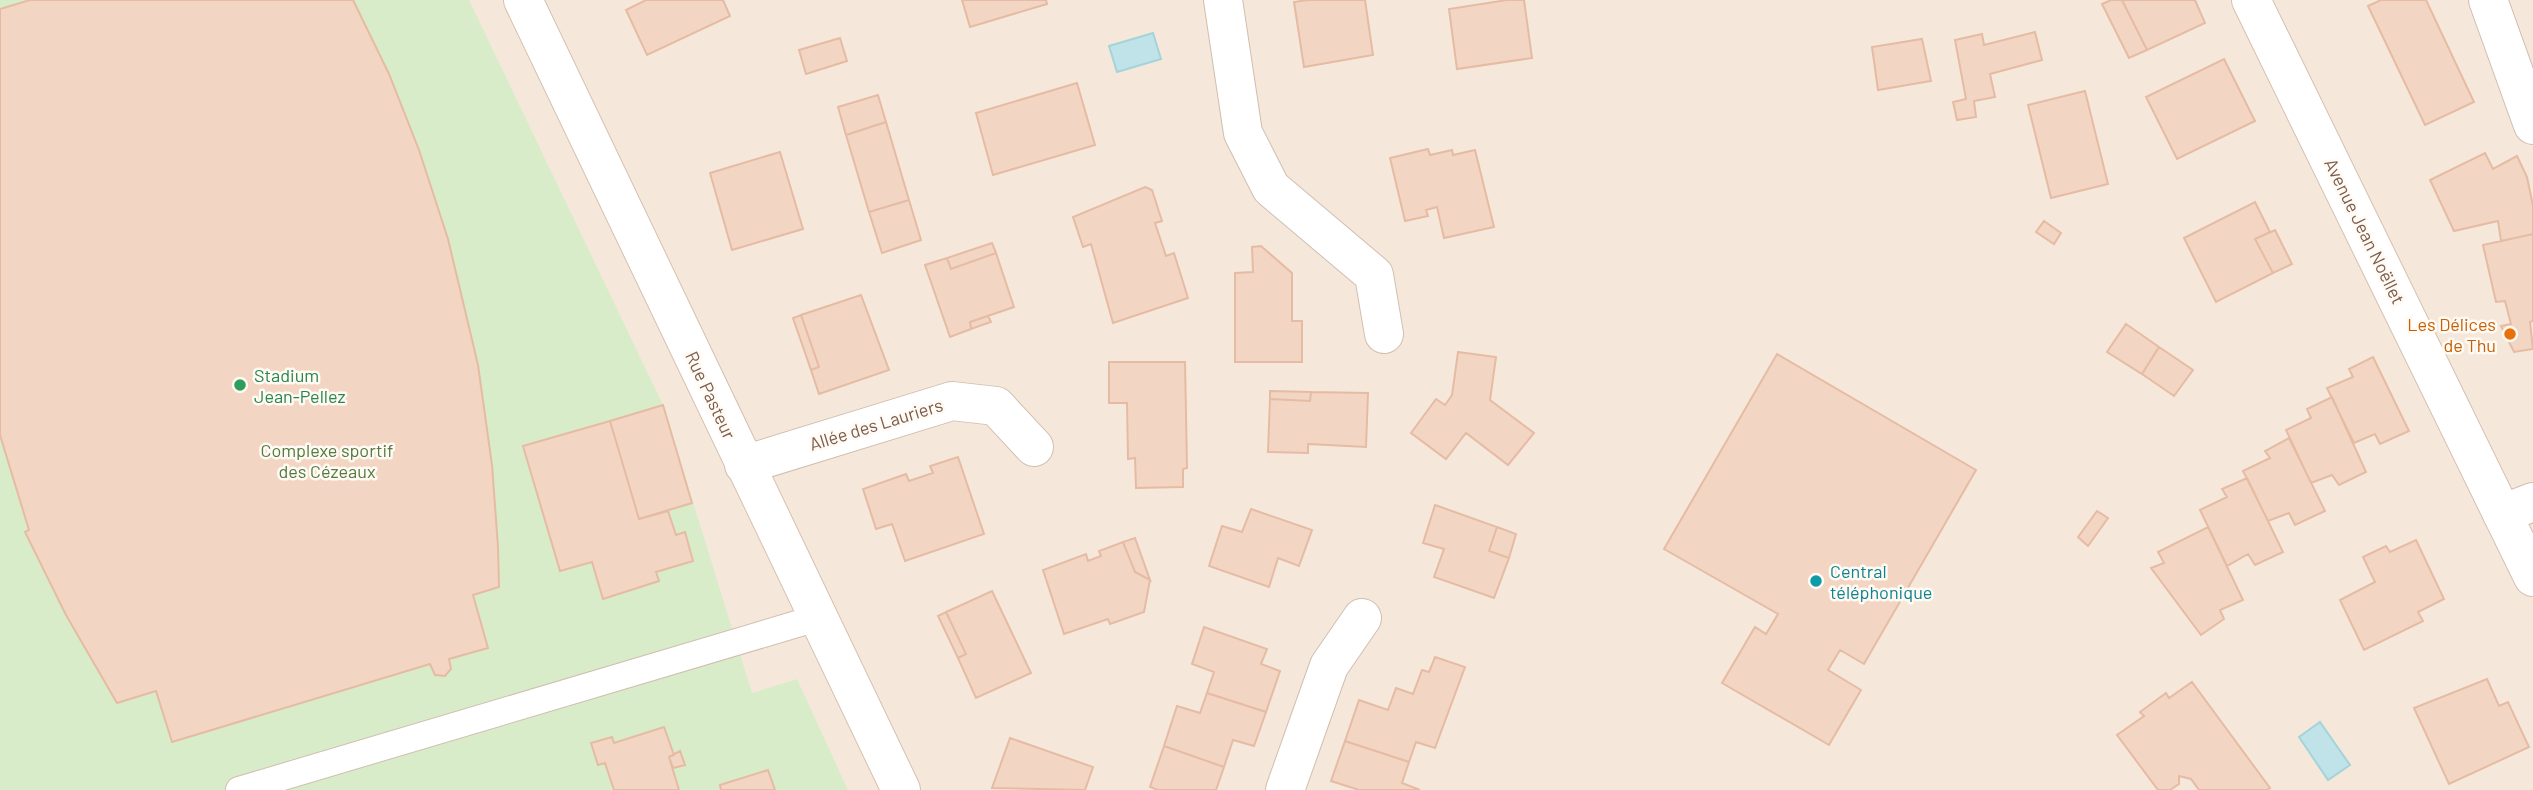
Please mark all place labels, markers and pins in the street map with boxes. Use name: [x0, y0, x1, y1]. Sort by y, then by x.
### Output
place label: Les Délices de Thu: [2407, 313, 2496, 356]
marker: Les Délices de Thu: [2502, 326, 2518, 342]
place label: Stadium Jean-Pellez: [254, 364, 346, 407]
marker: Stadium Jean-Pellez: [232, 377, 248, 393]
place label: Central téléphonique: [1830, 560, 1932, 603]
marker: Central téléphonique: [1808, 573, 1824, 589]

